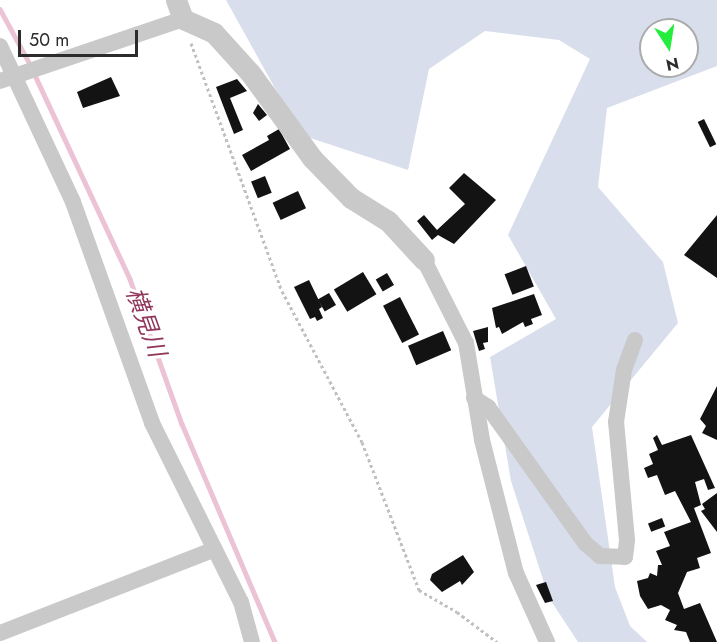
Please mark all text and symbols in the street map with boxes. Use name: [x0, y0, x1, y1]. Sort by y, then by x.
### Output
scale bar: [21, 18, 141, 56]
north arrow: [639, 18, 699, 78]
text: 50 m: [29, 27, 69, 53]
text: N: [664, 52, 681, 77]
water label: 横見川: [120, 283, 172, 361]

